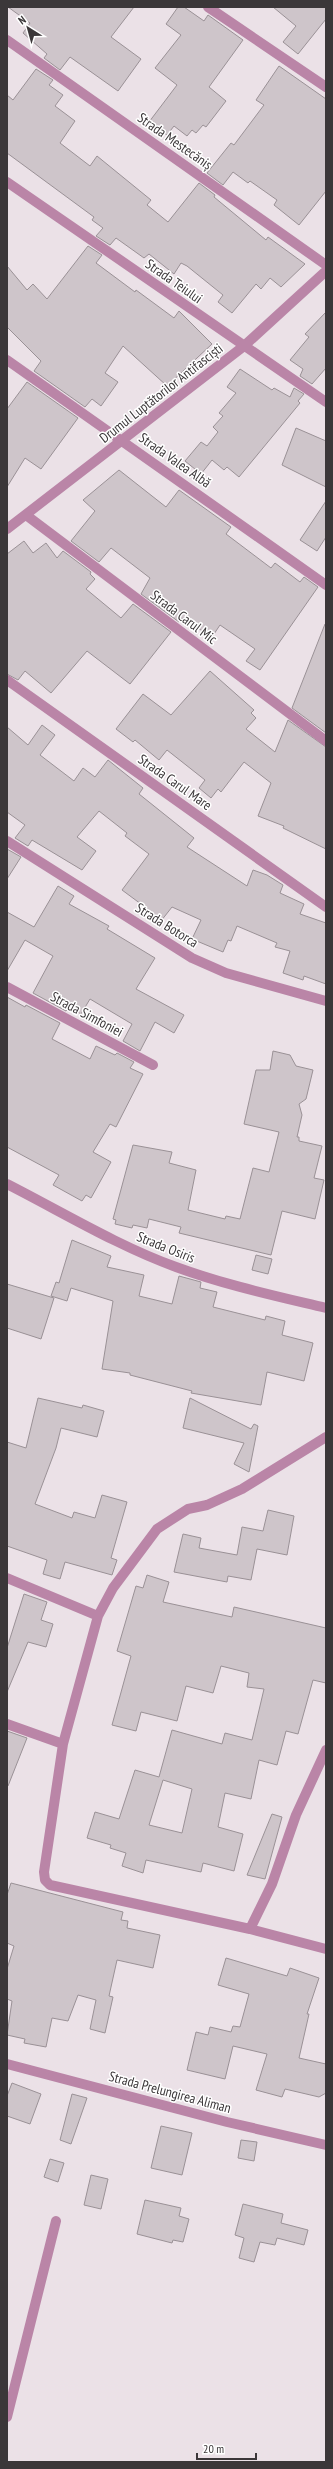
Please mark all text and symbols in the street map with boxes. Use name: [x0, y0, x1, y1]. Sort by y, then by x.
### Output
north arrow: [8, 8, 48, 48]
text: N: [15, 13, 29, 27]
street label: Strada Mestecăniș: [134, 109, 216, 174]
street label: Strada Teiului: [142, 255, 206, 307]
street label: Drumul Luptătorilor Antifasciști: [96, 339, 226, 447]
street label: Strada Valea Albă: [135, 429, 215, 491]
street label: Strada Carul Mic: [147, 586, 221, 648]
street label: Strada Carul Mare: [135, 750, 216, 814]
street label: Strada Botorca: [132, 899, 202, 951]
street label: Strada Simfoniei: [48, 987, 126, 1041]
street label: Strada Osiris: [134, 1227, 198, 1267]
street label: Strada Prelungirea Aliman: [107, 2067, 233, 2117]
scale bar: [197, 2435, 256, 2461]
text: 20 m: [203, 2441, 224, 2456]

